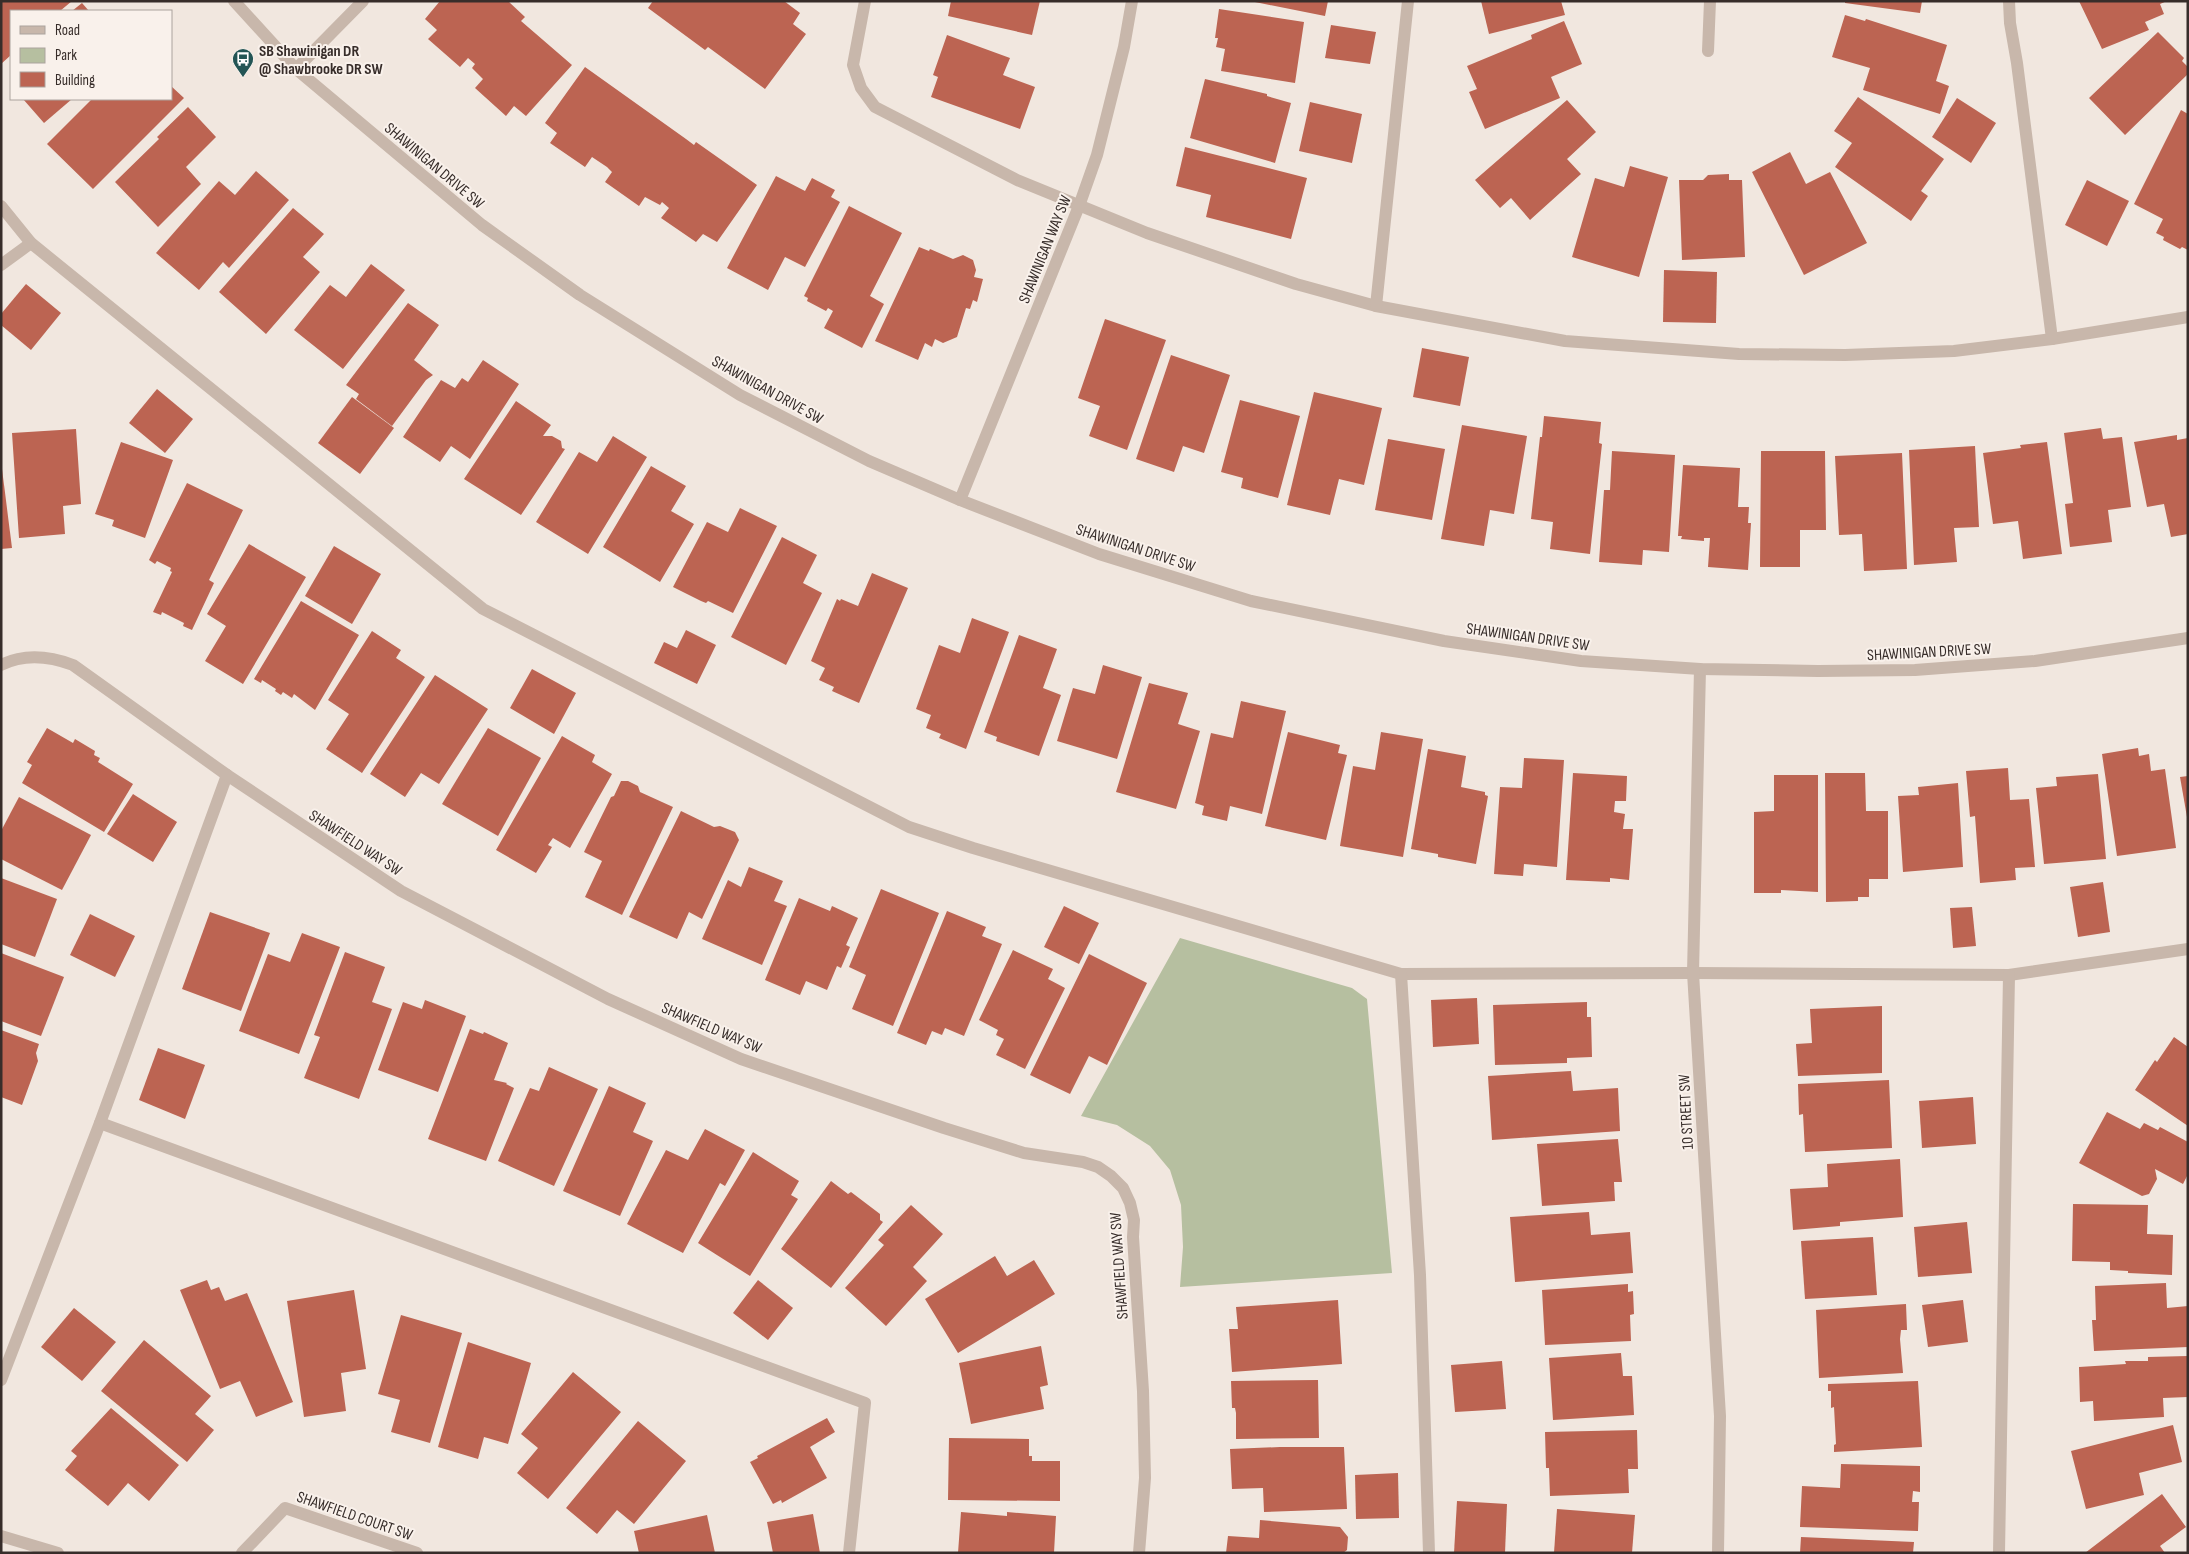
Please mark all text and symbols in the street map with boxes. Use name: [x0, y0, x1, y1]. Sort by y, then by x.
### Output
legend: [10, 10, 172, 100]
text: Road: [55, 21, 80, 40]
place label: SB Shawinigan DR @ Shawbrooke DR SW: [259, 42, 383, 79]
text: Park: [55, 46, 77, 65]
bus stop icon: SB Shawinigan DR @ Shawbrooke DR SW: [231, 47, 255, 78]
text: Building: [55, 71, 95, 90]
street label: SHAWINIGAN DRIVE SW: [380, 119, 488, 214]
street label: SHAWINIGAN WAY SW: [1015, 192, 1076, 306]
street label: SHAWINIGAN DRIVE SW: [708, 352, 827, 429]
street label: SHAWINIGAN DRIVE SW: [1074, 520, 1198, 577]
street label: SHAWINIGAN DRIVE SW: [1465, 619, 1591, 656]
street label: SHAWINIGAN DRIVE SW: [1867, 640, 1992, 665]
street label: SHAWFIELD WAY SW: [305, 806, 406, 881]
street label: SHAWFIELD WAY SW: [658, 999, 765, 1058]
street label: 10 STREET SW: [1675, 1073, 1698, 1150]
street label: SHAWFIELD WAY SW: [1106, 1211, 1133, 1320]
street label: SHAWFIELD COURT SW: [294, 1488, 415, 1545]

